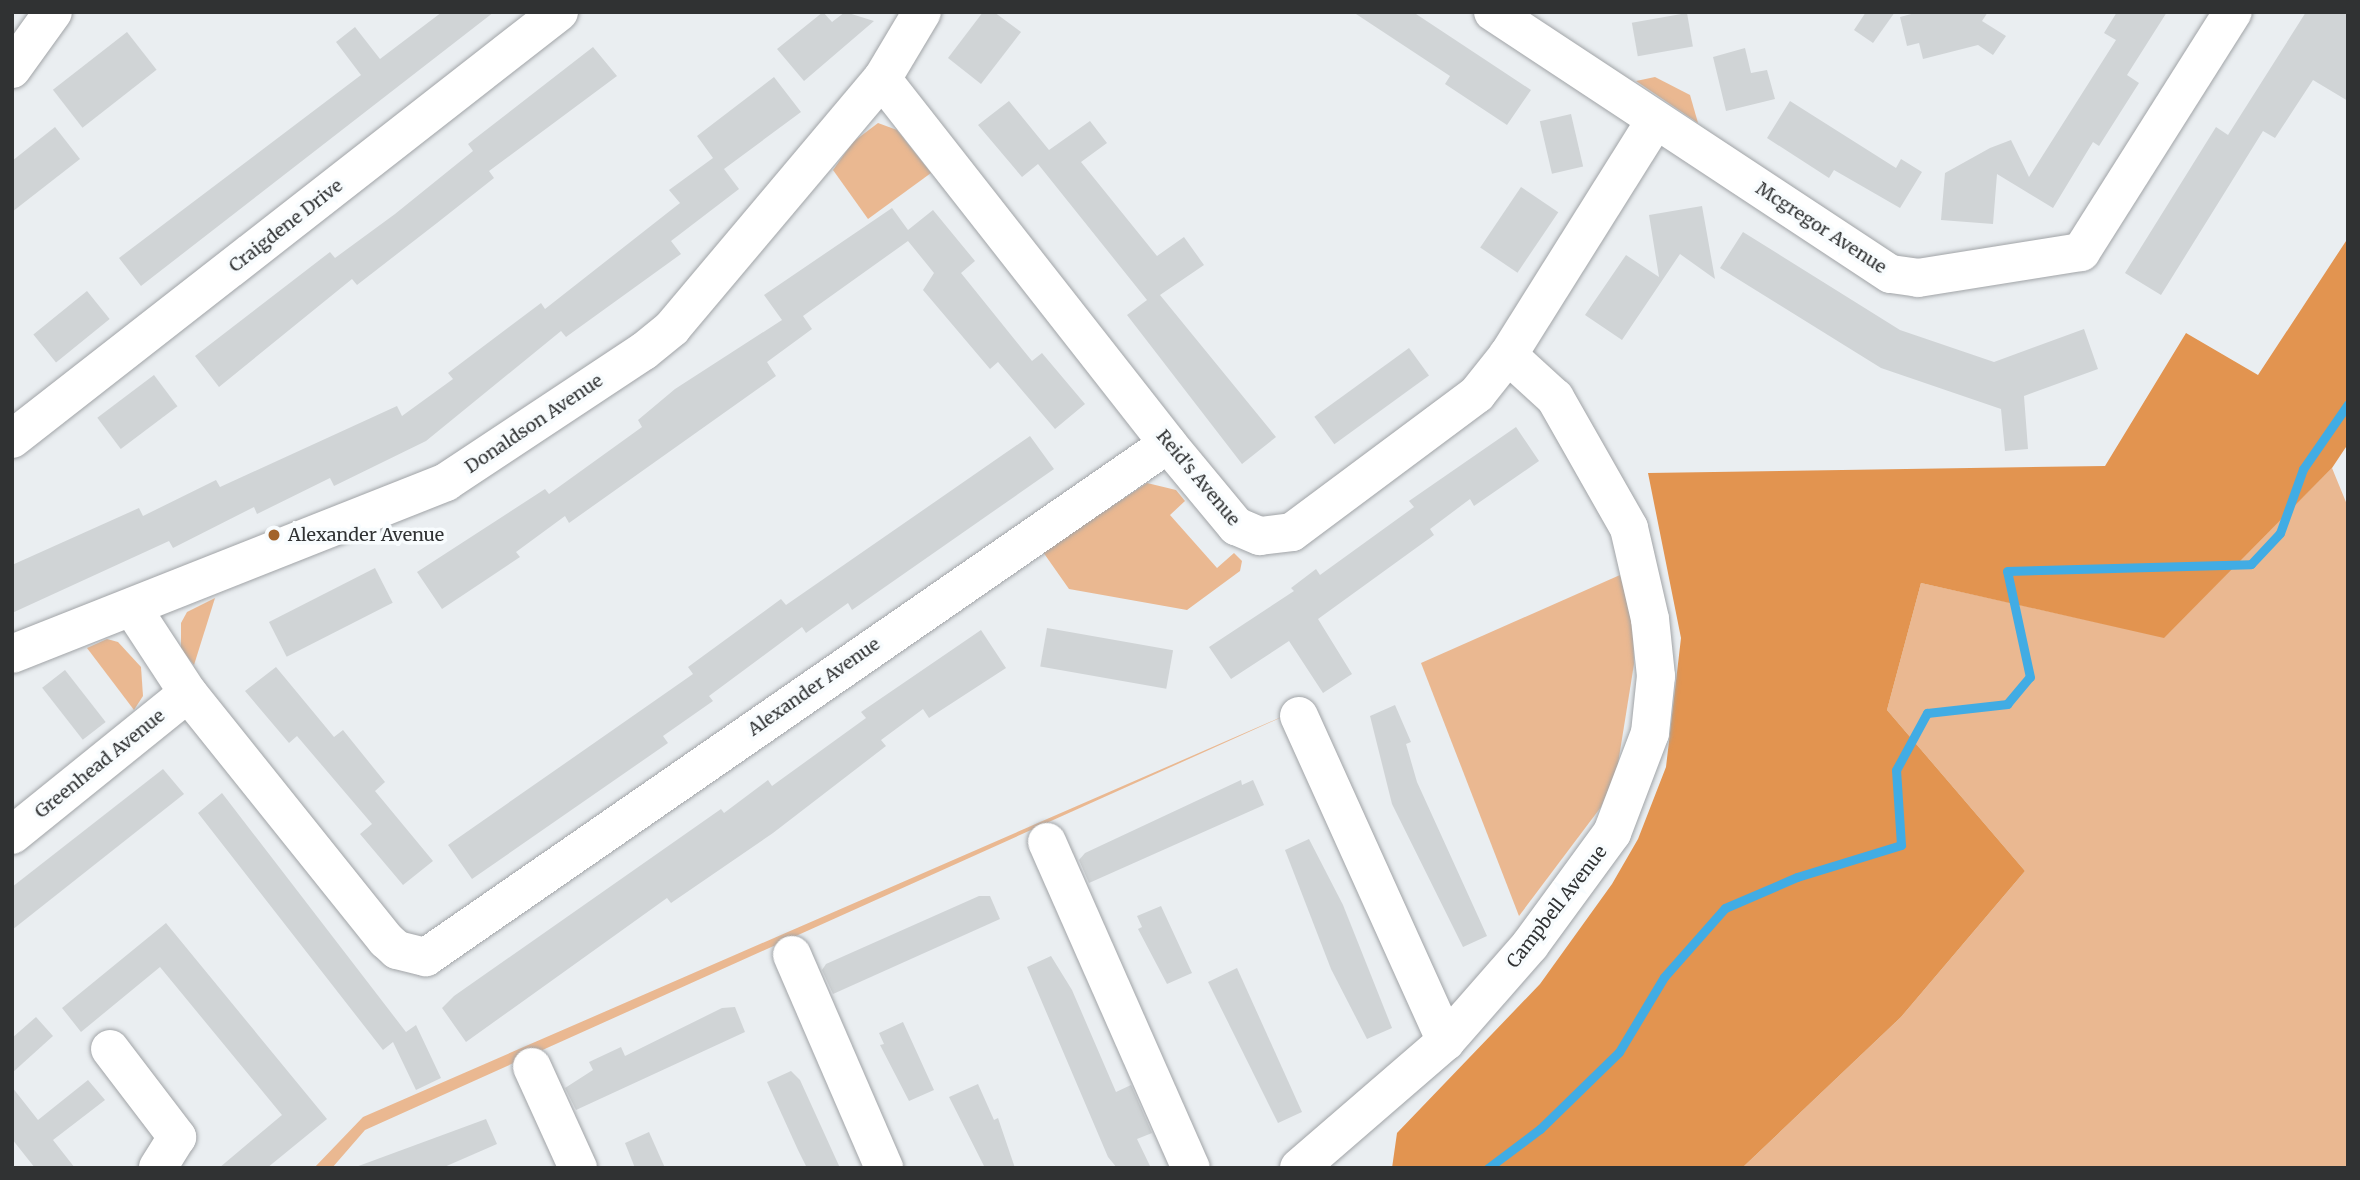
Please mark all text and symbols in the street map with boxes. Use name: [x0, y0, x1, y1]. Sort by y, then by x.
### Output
street label: Craigdene Drive: [225, 175, 347, 277]
street label: Mcgregor Avenue: [1752, 178, 1890, 278]
street label: Donaldson Avenue: [461, 370, 607, 478]
street label: Reid's Avenue: [1152, 426, 1244, 530]
place label: Alexander Avenue: [288, 524, 444, 546]
marker: Alexander Avenue: [266, 527, 282, 543]
street label: Alexander Avenue: [744, 633, 884, 741]
street label: Greenhead Avenue: [31, 705, 169, 823]
street label: Campbell Avenue: [1503, 841, 1611, 973]

